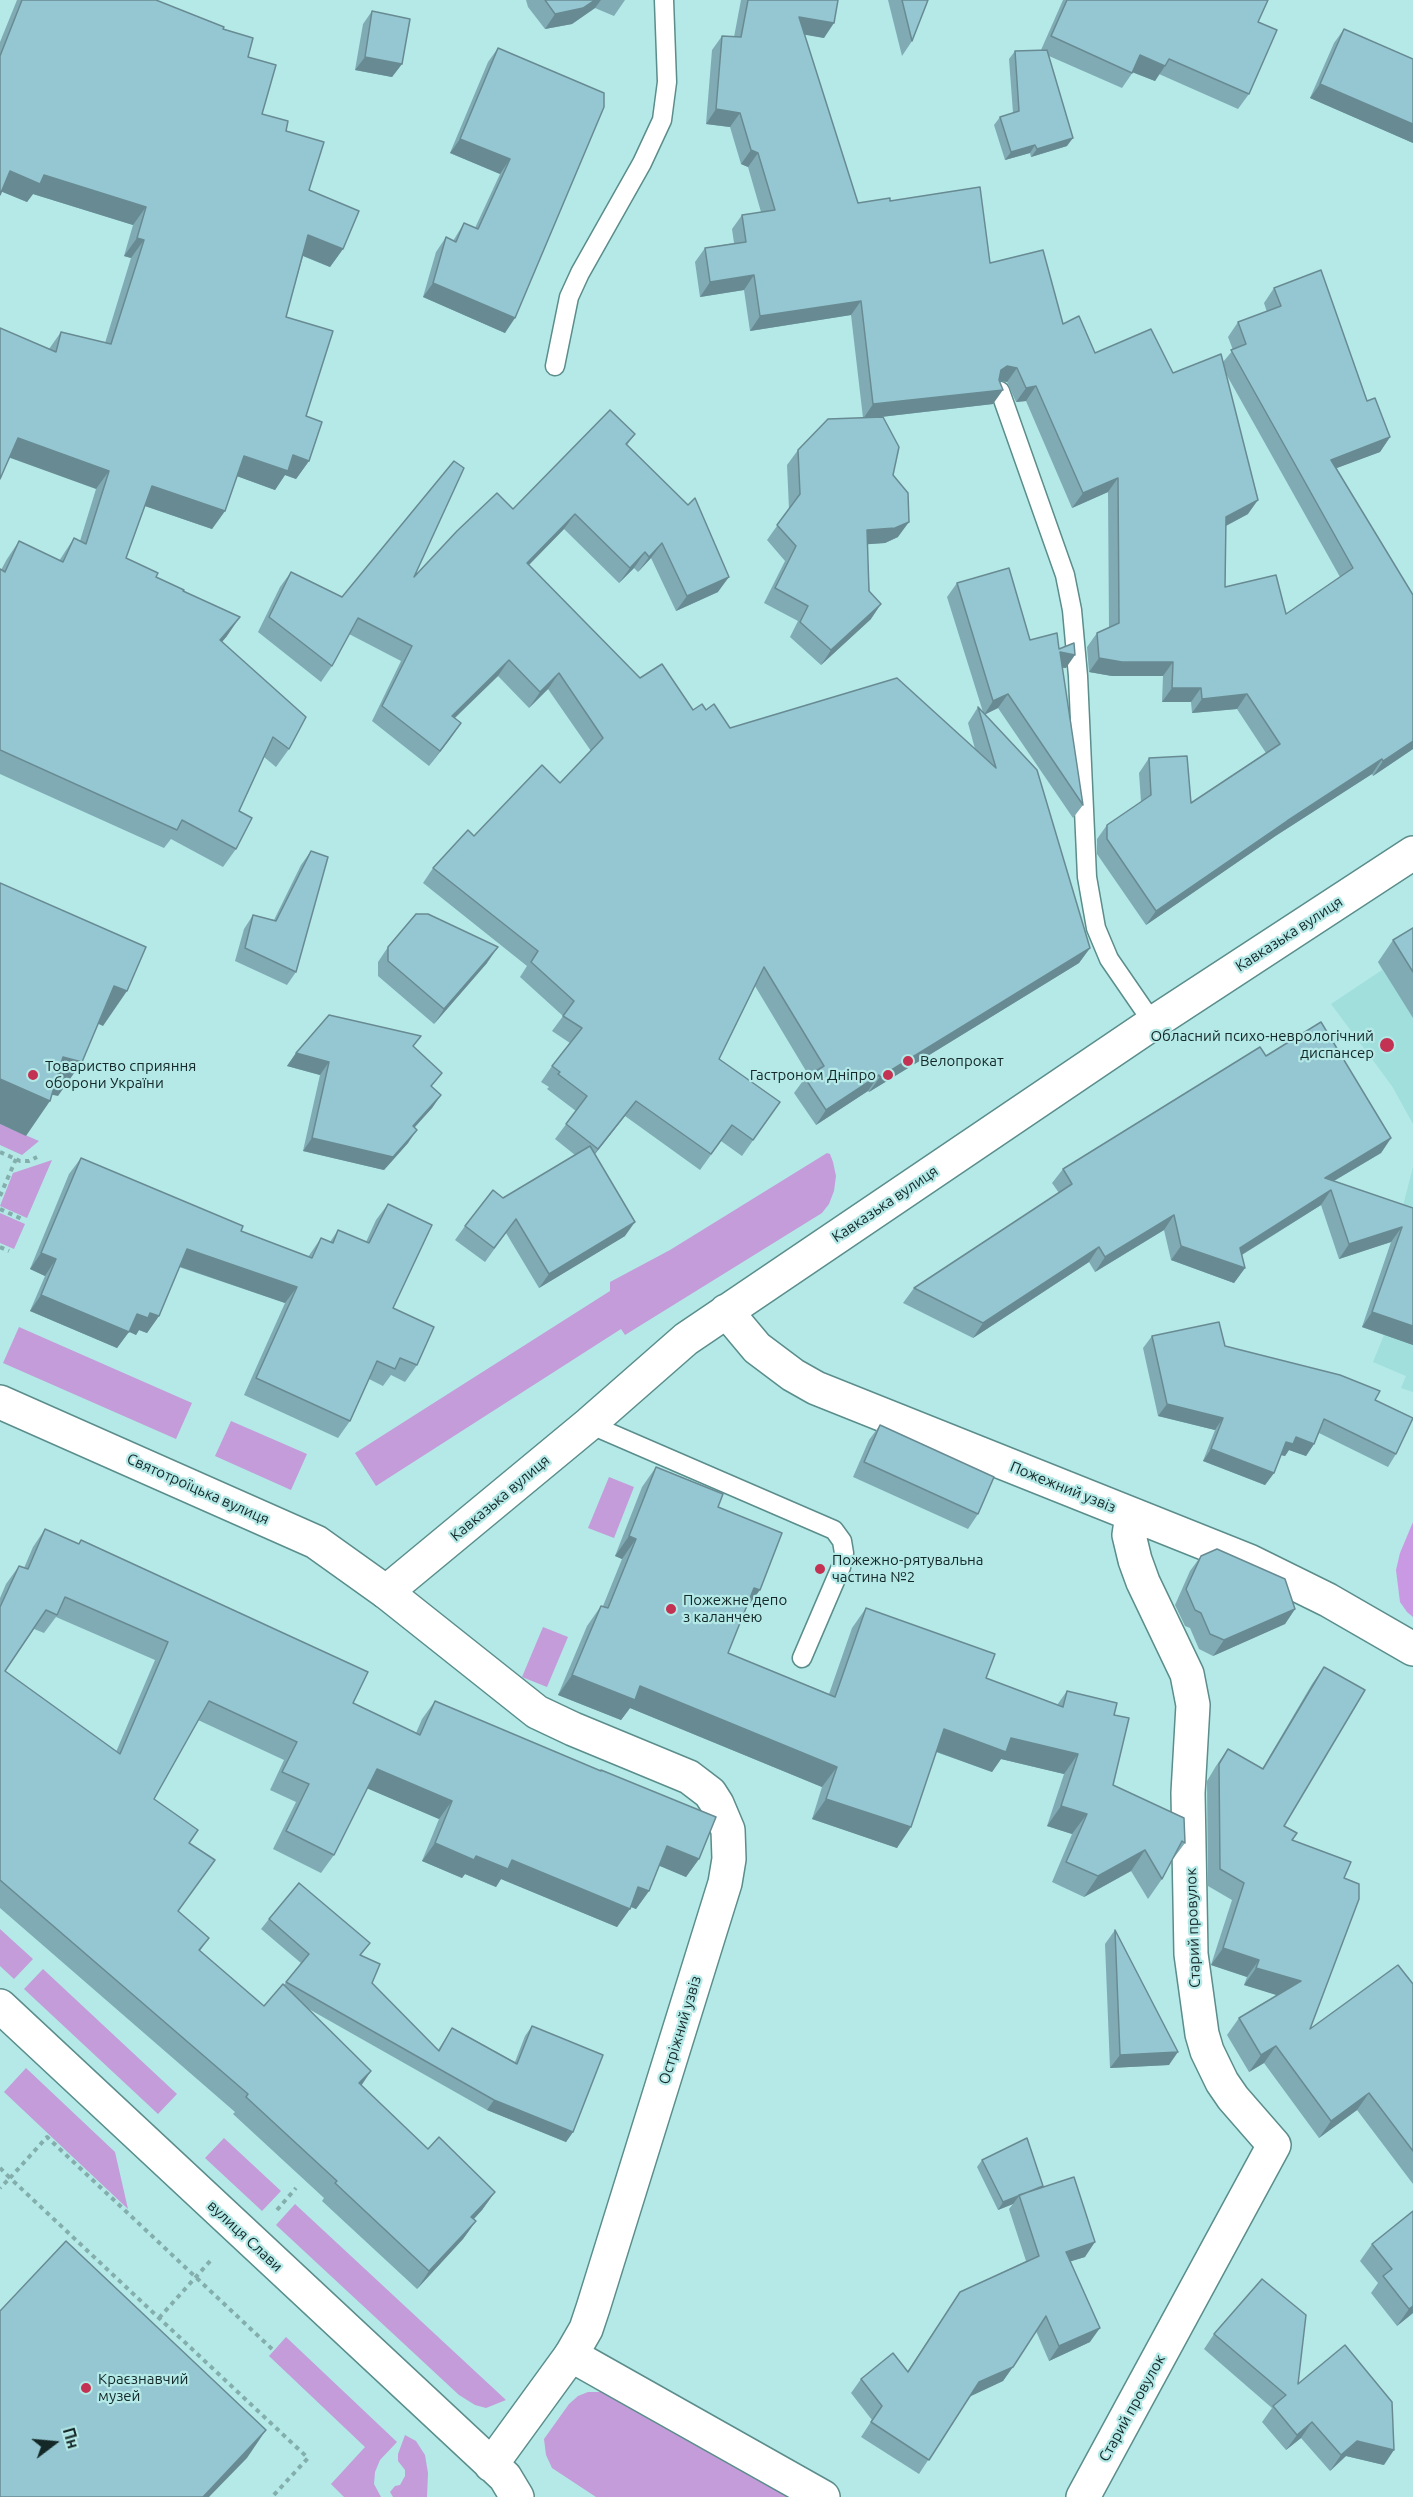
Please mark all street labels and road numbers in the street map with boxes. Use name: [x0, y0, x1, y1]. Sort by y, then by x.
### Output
street label: Кавказька вулиця: [1232, 893, 1346, 975]
street label: Кавказька вулиця: [829, 1162, 941, 1246]
street label: Святотроїцька вулиця: [124, 1449, 272, 1529]
street label: Кавказька вулиця: [447, 1451, 553, 1545]
street label: Пожежний узвіз: [1007, 1458, 1119, 1516]
street label: Старий провулок: [1182, 1868, 1204, 1988]
street label: Остріжний узвіз: [655, 1974, 705, 2086]
street label: вулиця Слави: [204, 2197, 286, 2275]
street label: Старий провулок: [1095, 2351, 1169, 2465]

